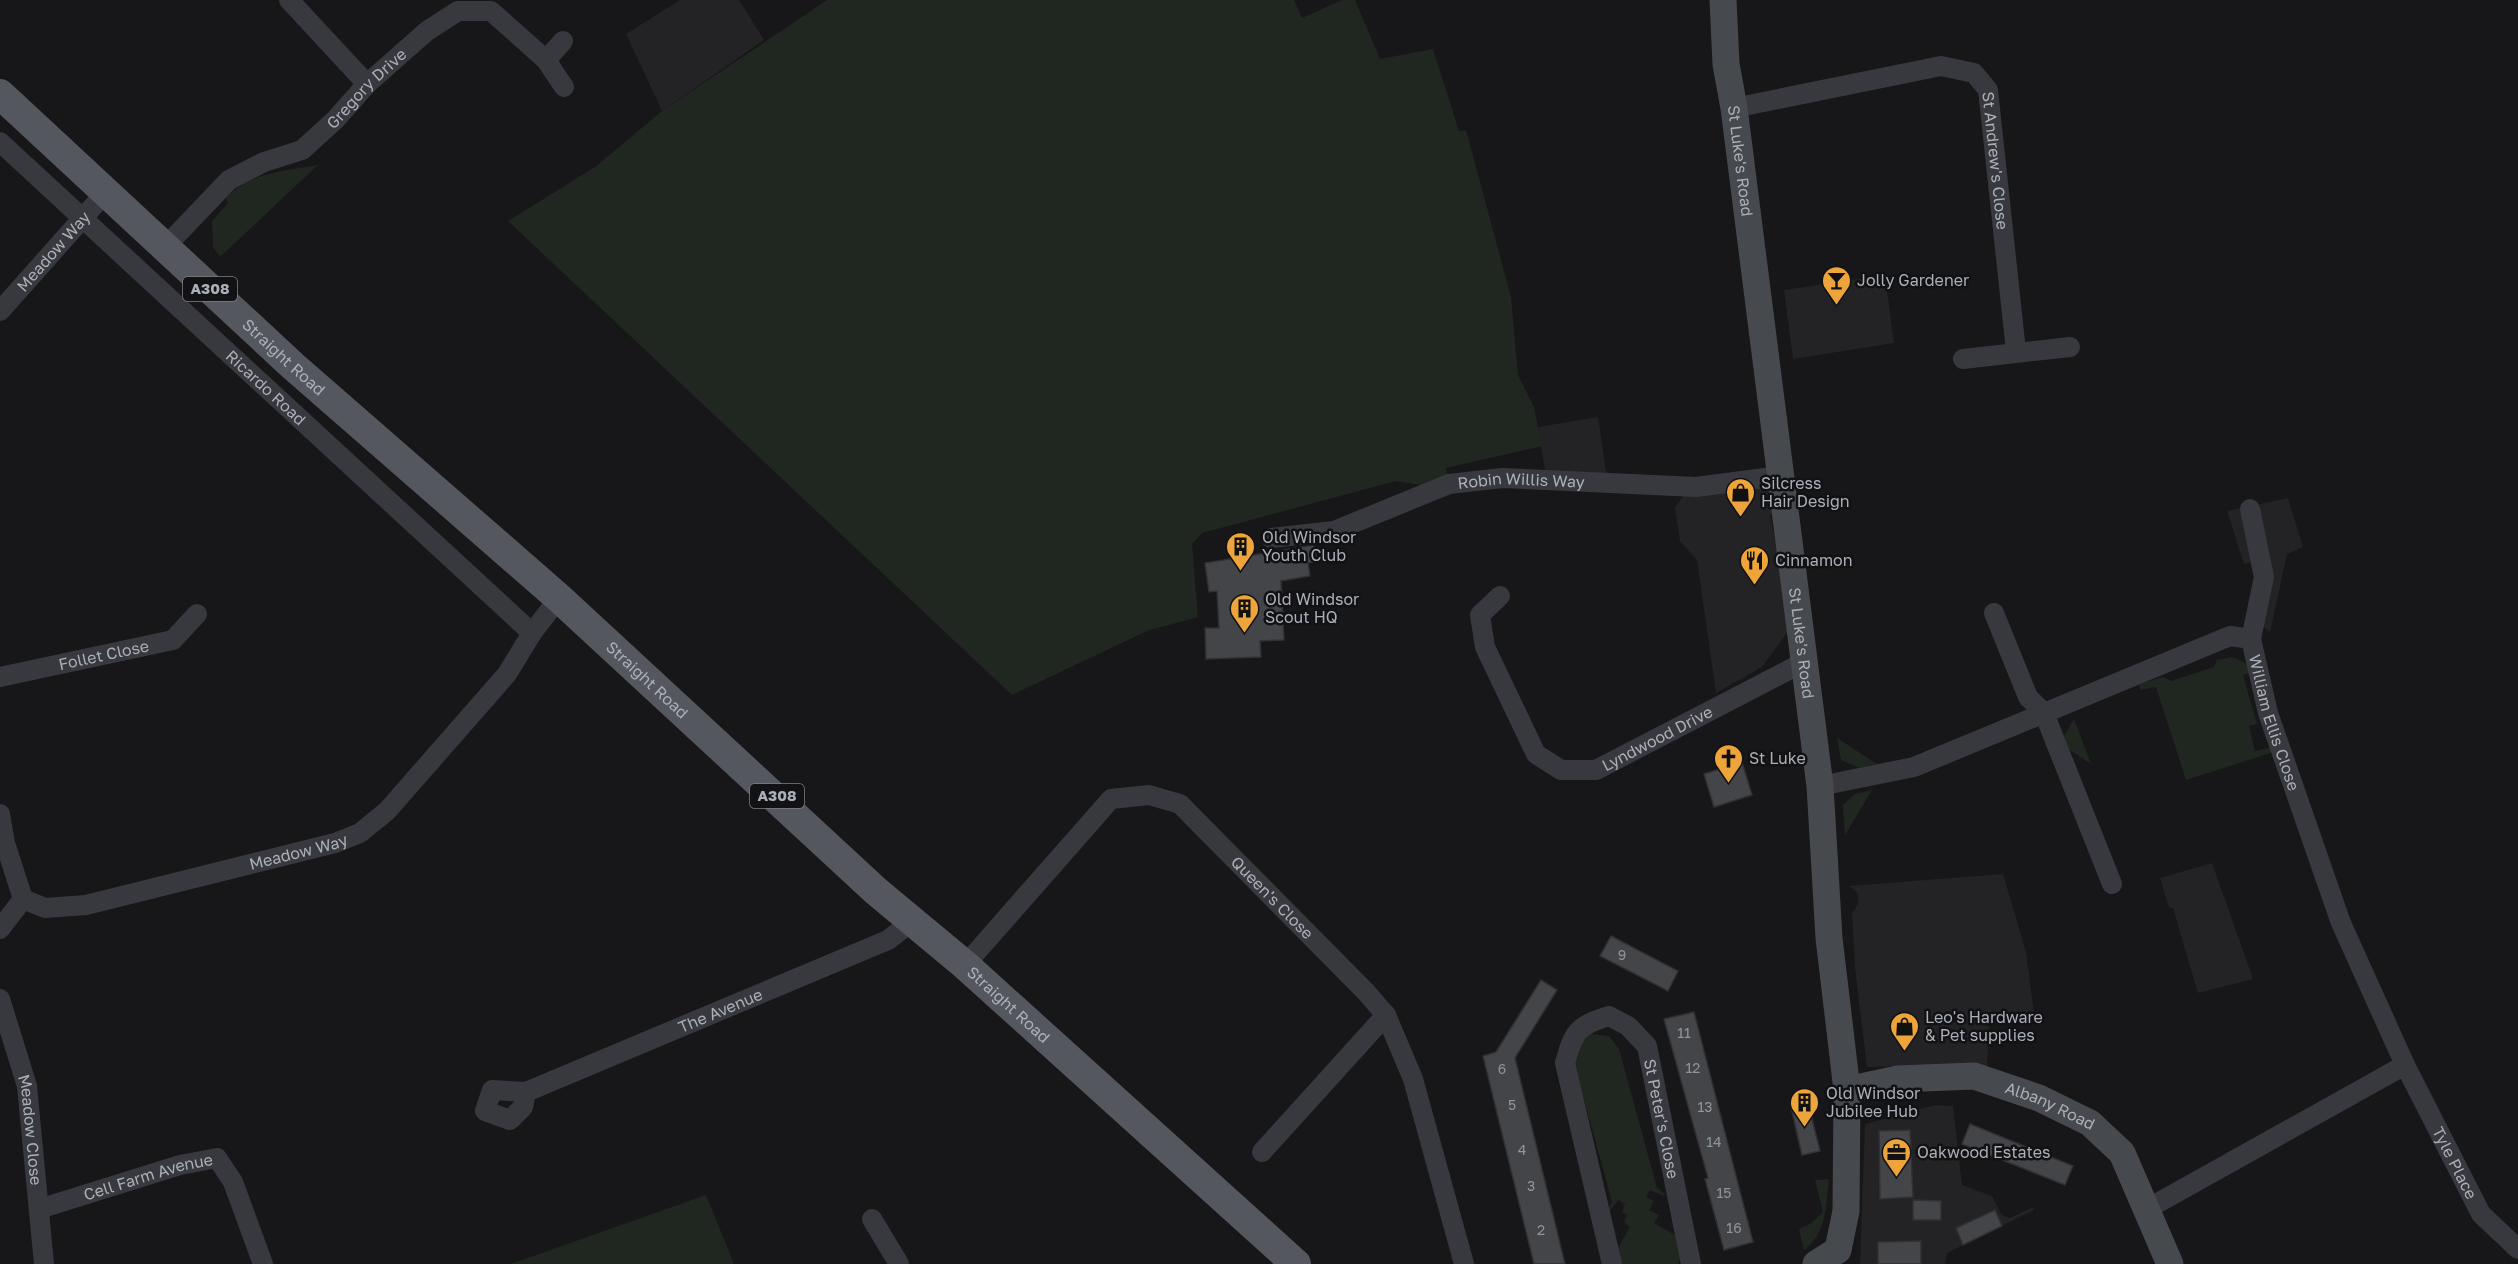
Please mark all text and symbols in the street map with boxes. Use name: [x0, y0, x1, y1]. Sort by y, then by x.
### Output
street label: Gregory Drive: [322, 44, 410, 133]
street label: St Andrew's Close: [1978, 91, 2013, 231]
street label: St Luke's Road: [1724, 104, 1758, 218]
street label: Meadow Way: [12, 207, 94, 296]
bar icon: Jolly Gardener: [1820, 264, 1852, 306]
place label: Jolly Gardener: [1857, 270, 1969, 290]
road number: A308: [183, 277, 237, 301]
street label: Straight Road: [238, 314, 329, 400]
street label: Ricardo Road: [222, 346, 310, 429]
street label: Robin Willis Way: [1456, 468, 1585, 493]
place label: Silcress Hair Design: [1761, 473, 1850, 511]
shop icon: Silcress Hair Design: [1724, 476, 1756, 518]
place label: Old Windsor Youth Club: [1262, 527, 1356, 565]
building icon: Old Windsor Youth Club: [1225, 530, 1257, 572]
restaurant icon: Cinnamon: [1738, 544, 1770, 586]
place label: Cinnamon: [1775, 550, 1853, 570]
street label: St Luke's Road: [1785, 586, 1819, 700]
place label: Old Windsor Scout HQ: [1265, 589, 1359, 627]
building icon: Old Windsor Scout HQ: [1228, 592, 1260, 634]
street label: Follet Close: [57, 635, 151, 674]
street label: Straight Road: [602, 637, 693, 723]
street label: William Ellis Close: [2245, 652, 2304, 793]
street label: Lyndwood Drive: [1598, 701, 1716, 775]
church icon: St Luke: [1712, 742, 1744, 784]
place label: St Luke: [1749, 748, 1806, 768]
road number: A308: [750, 784, 804, 808]
street label: Meadow Way: [247, 829, 351, 874]
street label: Queen's Close: [1227, 852, 1318, 943]
house number: 9: [1618, 946, 1626, 963]
street label: Straight Road: [963, 962, 1054, 1047]
street label: The Avenue: [675, 984, 765, 1037]
place label: Leo's Hardware & Pet supplies: [1925, 1007, 2043, 1045]
shop icon: Leo's Hardware & Pet supplies: [1888, 1010, 1920, 1052]
house number: 11: [1677, 1024, 1691, 1041]
street label: St Peter's Close: [1640, 1057, 1684, 1180]
house number: 12: [1686, 1059, 1700, 1076]
house number: 6: [1498, 1060, 1506, 1077]
street label: Meadow Close: [14, 1072, 46, 1186]
street label: Albany Road: [2003, 1077, 2098, 1134]
place label: Old Windsor Jubilee Hub: [1826, 1083, 1920, 1121]
building icon: Old Windsor Jubilee Hub: [1789, 1086, 1821, 1128]
house number: 5: [1508, 1096, 1516, 1113]
house number: 13: [1698, 1098, 1712, 1115]
street label: Tyle Place: [2428, 1123, 2482, 1202]
house number: 14: [1706, 1133, 1722, 1150]
office icon: Oakwood Estates: [1880, 1136, 1912, 1178]
house number: 4: [1518, 1141, 1526, 1158]
place label: Oakwood Estates: [1917, 1142, 2051, 1162]
street label: Cell Farm Avenue: [81, 1149, 214, 1204]
house number: 3: [1527, 1177, 1535, 1194]
house number: 15: [1717, 1184, 1731, 1201]
house number: 16: [1726, 1219, 1742, 1236]
house number: 2: [1537, 1221, 1545, 1238]

